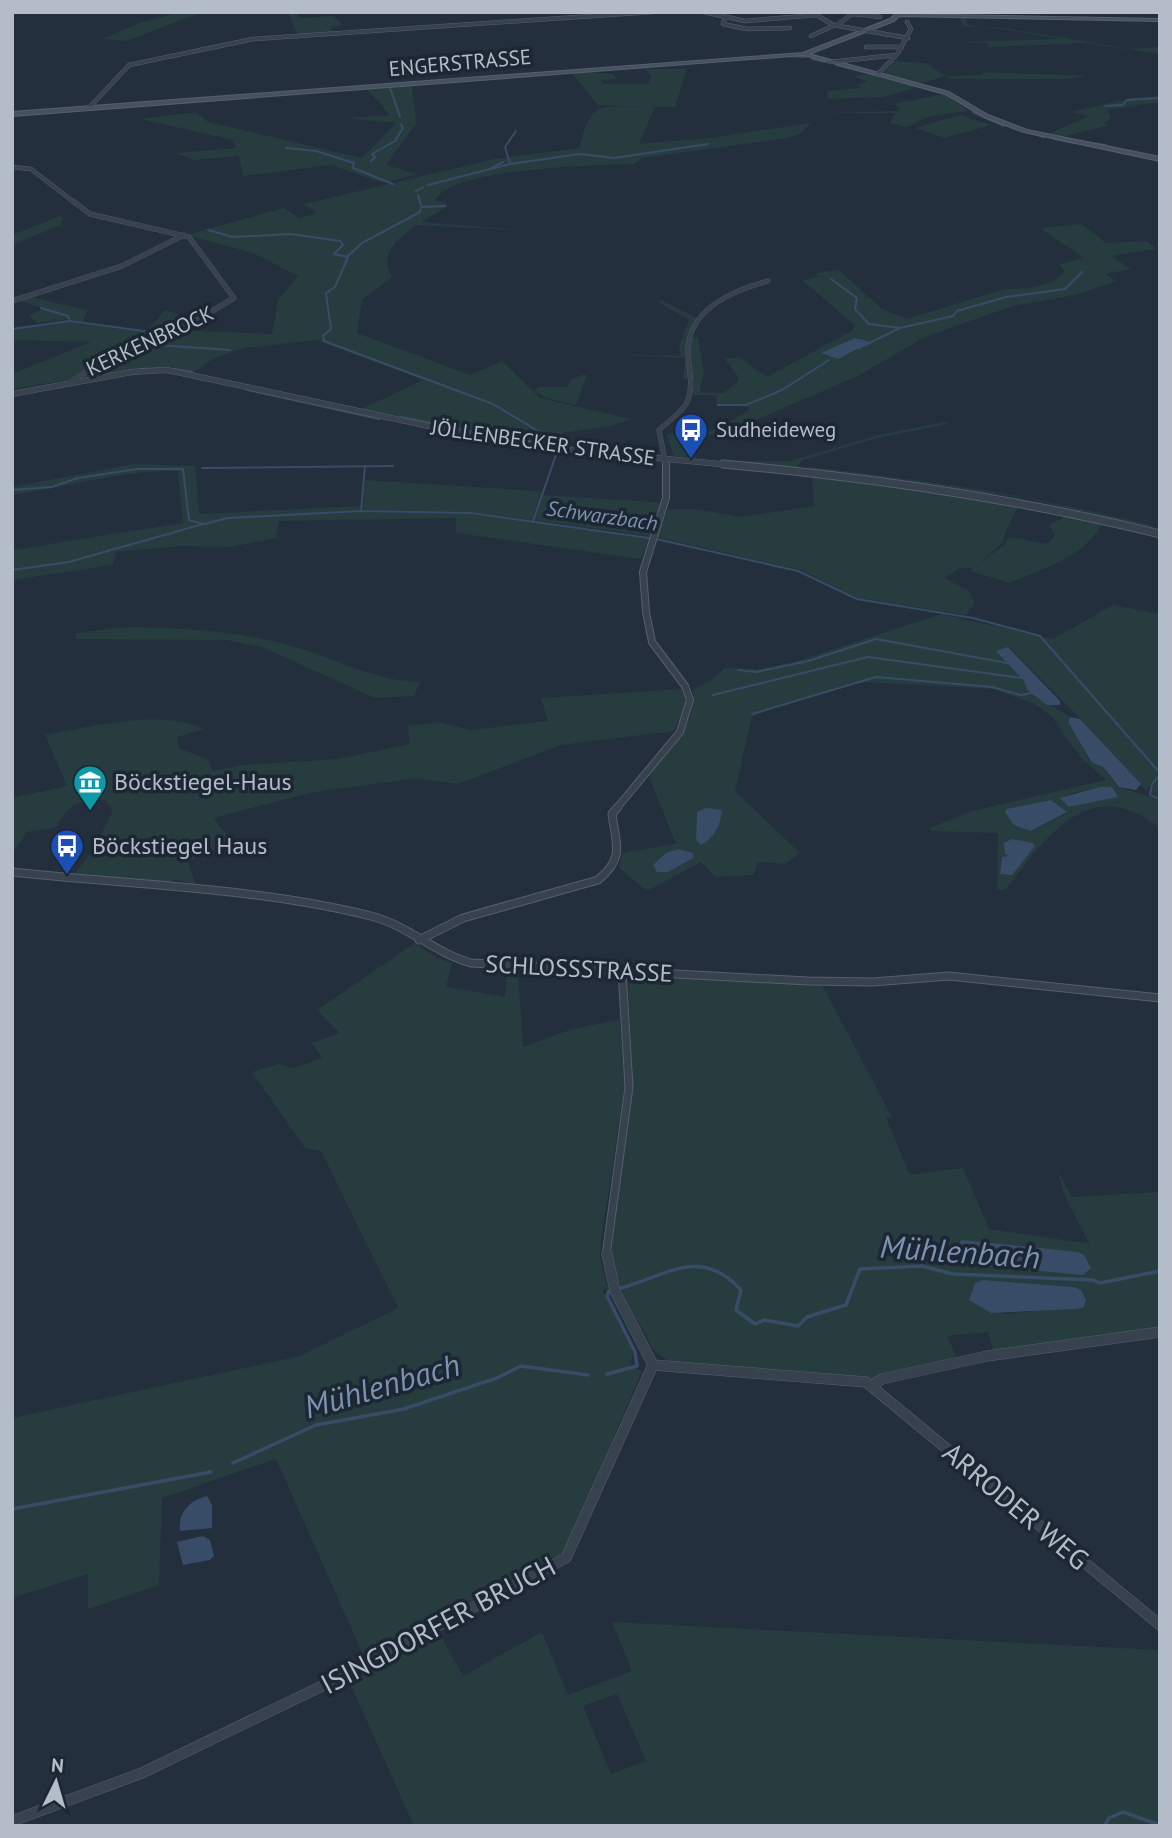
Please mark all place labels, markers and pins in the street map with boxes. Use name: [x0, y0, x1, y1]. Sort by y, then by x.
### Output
bus stop icon: Sudheideweg: [672, 411, 710, 460]
place label: Sudheideweg: [716, 416, 836, 443]
museum icon: Böckstiegel-Haus: [71, 763, 109, 812]
place label: Böckstiegel-Haus: [114, 766, 292, 797]
bus stop icon: Böckstiegel Haus: [48, 827, 86, 876]
place label: Böckstiegel Haus: [92, 830, 267, 861]

